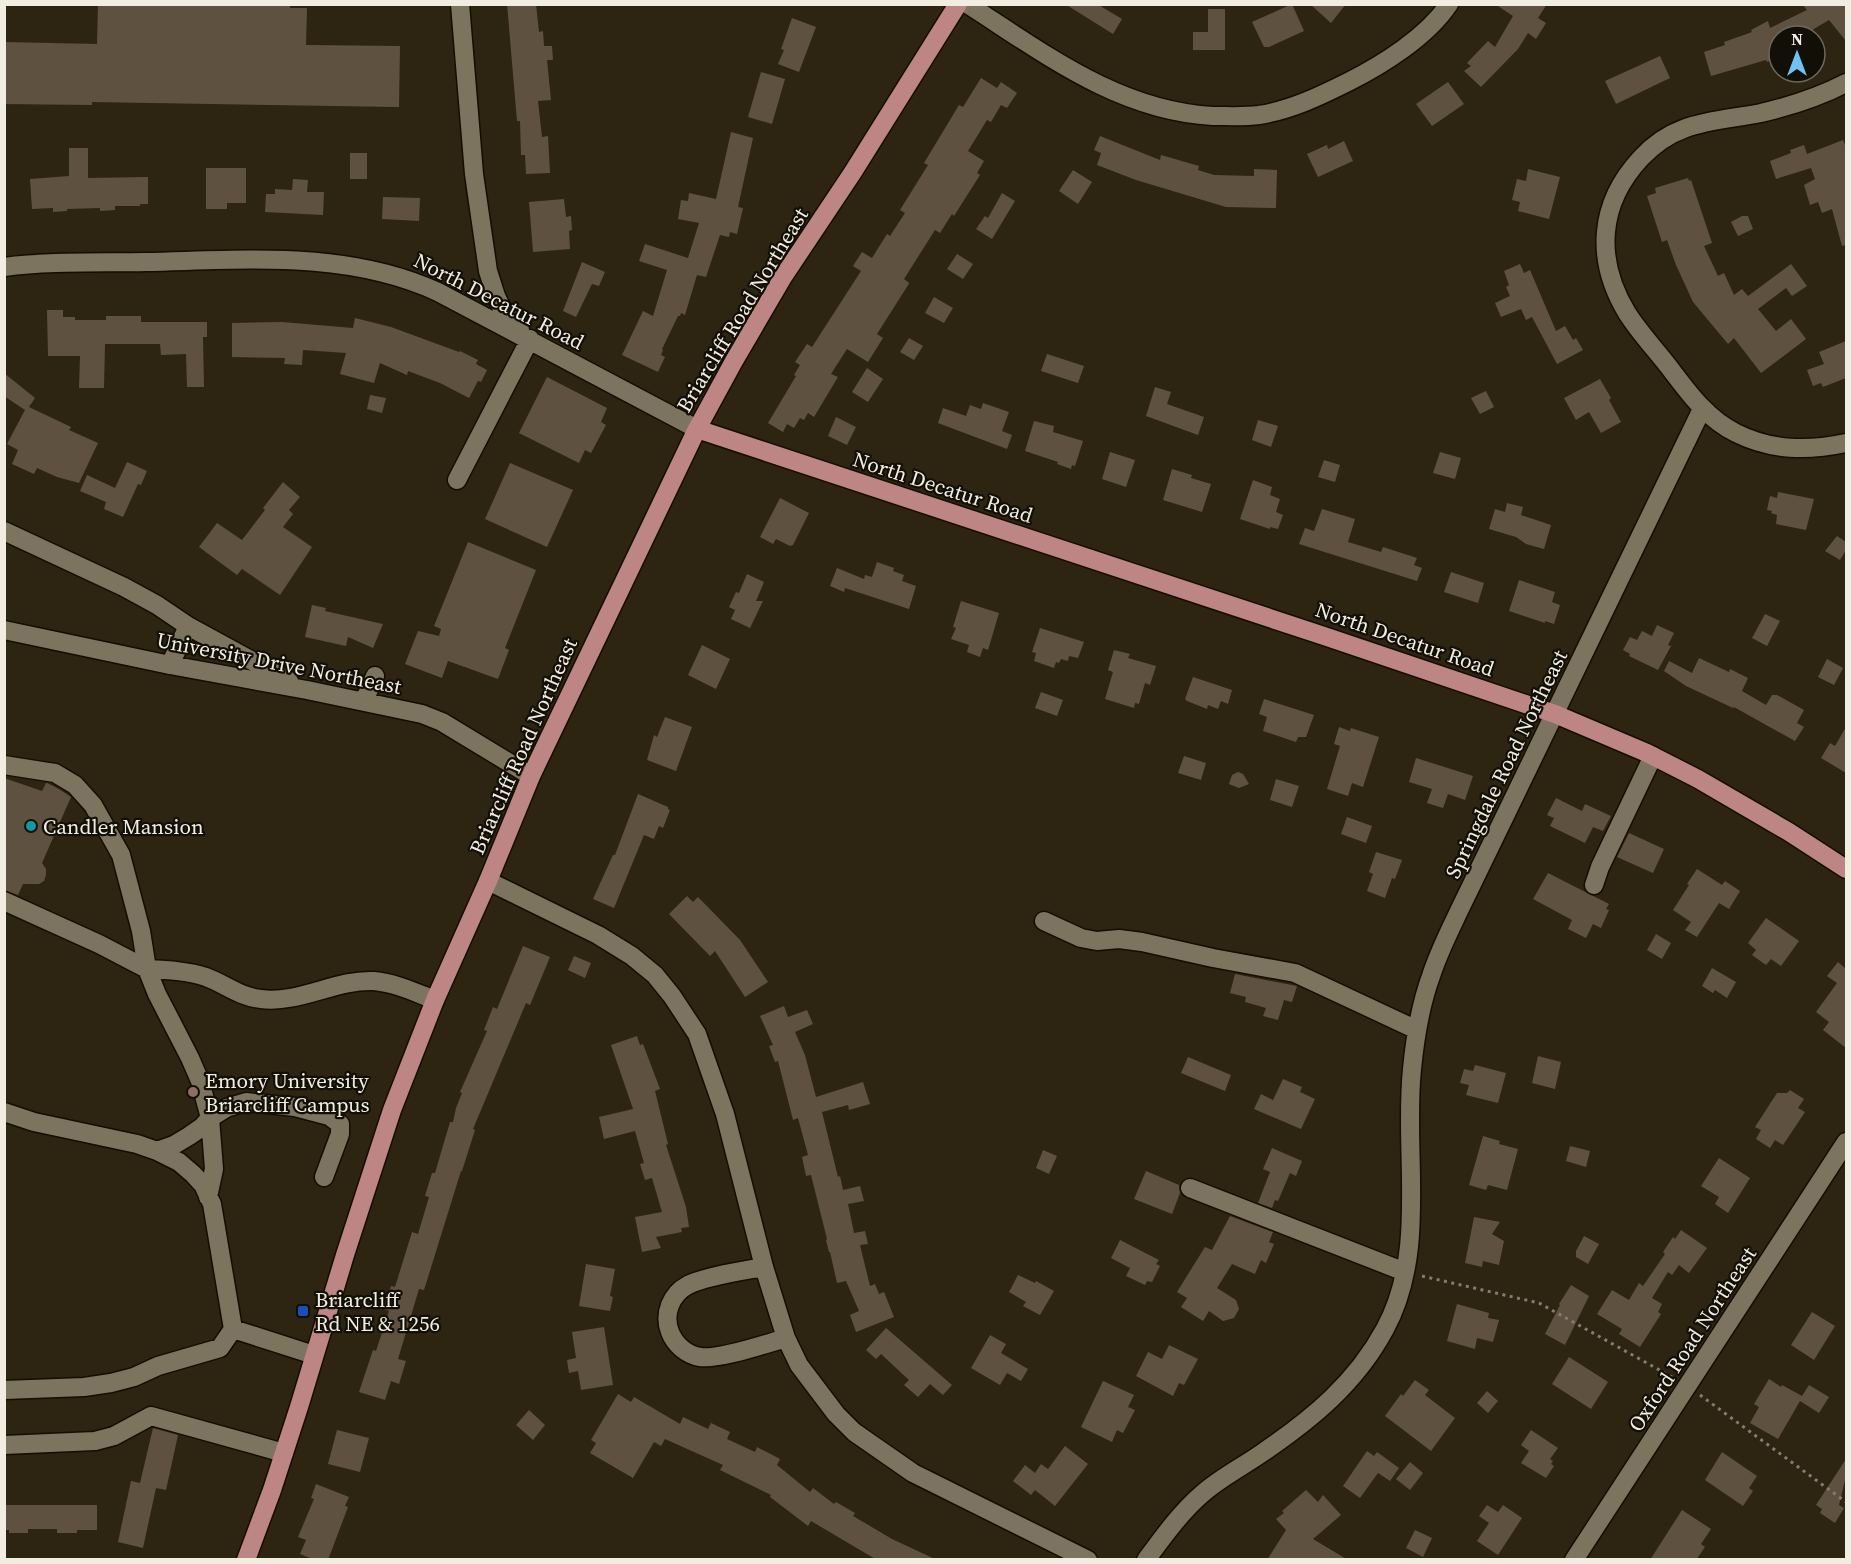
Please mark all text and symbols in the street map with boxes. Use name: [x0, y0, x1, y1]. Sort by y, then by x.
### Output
north arrow: [1767, 24, 1827, 84]
text: N: [1791, 28, 1803, 50]
street label: Briarcliff Road Northeast: [669, 202, 815, 418]
street label: North Decatur Road: [409, 246, 589, 356]
street label: North Decatur Road: [849, 444, 1037, 530]
street label: North Decatur Road: [1312, 595, 1498, 683]
street label: University Drive Northeast: [154, 625, 404, 701]
street label: Briarcliff Road Northeast: [462, 633, 584, 859]
street label: Springdale Road Northeast: [1438, 645, 1574, 883]
place label: Candler Mansion: [43, 812, 204, 841]
marker: Candler Mansion: [24, 819, 38, 833]
place label: Emory University Briarcliff Campus: [205, 1066, 370, 1119]
marker: Emory University Briarcliff Campus: [186, 1085, 200, 1099]
street label: Oxford Road Northeast: [1621, 1241, 1763, 1437]
place label: Briarcliff Rd NE & 1256: [315, 1285, 440, 1338]
marker: Briarcliff Rd NE & 1256: [296, 1304, 310, 1318]

